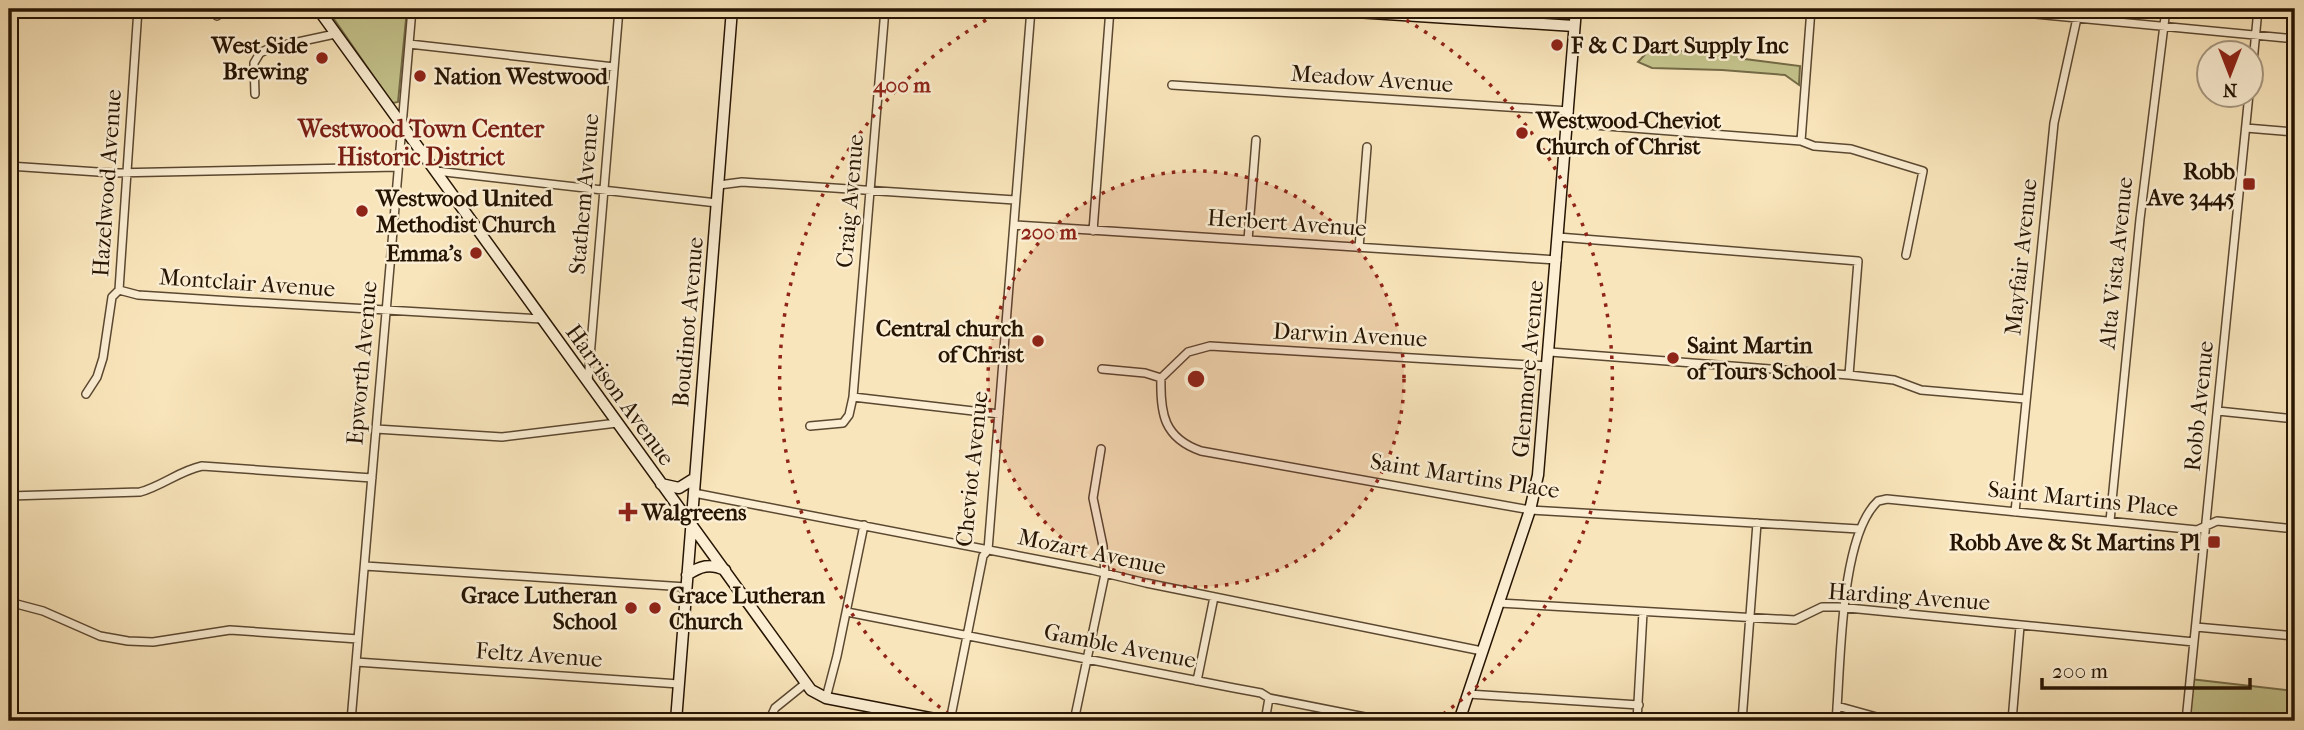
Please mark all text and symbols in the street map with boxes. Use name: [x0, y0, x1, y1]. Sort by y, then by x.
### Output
place label: West Side Brewing: [211, 32, 309, 85]
place label: F & C Dart Supply Inc: [1570, 32, 1789, 59]
marker: F & C Dart Supply Inc: [1549, 37, 1565, 53]
north arrow: [2196, 38, 2266, 108]
marker: West Side Brewing: [314, 50, 330, 66]
street label: Meadow Avenue: [1290, 60, 1454, 98]
place label: Nation Westwood: [434, 63, 609, 90]
marker: Nation Westwood: [412, 68, 428, 84]
text: 400 m: [872, 73, 931, 98]
text: N: [2222, 79, 2237, 101]
street label: Hazelwood Avenue: [87, 88, 127, 278]
place label: Westwood-Cheviot Church of Christ: [1535, 107, 1722, 160]
street label: Stathem Avenue: [564, 112, 604, 276]
district label: Westwood Town Center Historic District: [297, 115, 545, 171]
marker: Westwood-Cheviot Church of Christ: [1514, 125, 1530, 141]
street label: Craig Avenue: [831, 133, 869, 269]
place label: Robb Ave 3445: [2145, 158, 2235, 211]
street label: Alta Vista Avenue: [2093, 176, 2138, 351]
marker: Robb Ave 3445: [2241, 176, 2257, 192]
street label: Mayfair Avenue: [1999, 177, 2043, 337]
place label: Westwood United Methodist Church: [375, 185, 557, 238]
marker: Westwood United Methodist Church: [354, 203, 370, 219]
street label: Herbert Avenue: [1206, 204, 1368, 242]
text: 200 m: [1021, 220, 1078, 244]
street label: Boudinot Avenue: [667, 236, 709, 408]
place label: Emma's: [386, 240, 463, 267]
marker: Emma's: [468, 245, 484, 261]
street label: Montclair Avenue: [158, 263, 336, 303]
street label: Glenmore Avenue: [1507, 279, 1549, 459]
street label: Epworth Avenue: [341, 280, 383, 446]
place label: Central church of Christ: [876, 315, 1025, 368]
street label: Darwin Avenue: [1272, 317, 1428, 353]
street label: Harrison Avenue: [560, 319, 680, 471]
place label: Saint Martin of Tours School: [1687, 332, 1837, 385]
marker: Central church of Christ: [1030, 333, 1046, 349]
street label: Robb Avenue: [2179, 339, 2219, 473]
marker: Saint Martin of Tours School: [1665, 350, 1681, 366]
centre of rings: [1184, 367, 1208, 391]
street label: Cheviot Avenue: [950, 390, 994, 548]
street label: Saint Martins Place: [1368, 448, 1562, 504]
street label: Saint Martins Place: [1986, 476, 2180, 522]
place label: Walgreens: [641, 499, 747, 526]
marker: Walgreens: [620, 504, 636, 520]
street label: Mozart Avenue: [1016, 523, 1168, 581]
place label: Robb Ave & St Martins Pl: [1949, 529, 2201, 556]
marker: Robb Ave & St Martins Pl: [2206, 534, 2222, 550]
street label: Harding Avenue: [1827, 578, 1991, 616]
place label: Grace Lutheran School: [461, 582, 618, 635]
place label: Grace Lutheran Church: [669, 582, 826, 635]
marker: Grace Lutheran School: [623, 600, 639, 616]
marker: Grace Lutheran Church: [647, 600, 663, 616]
street label: Gamble Avenue: [1042, 618, 1198, 674]
street label: Feltz Avenue: [475, 637, 603, 673]
scale bar: [2042, 646, 2250, 690]
text: 200 m: [2052, 659, 2108, 683]

